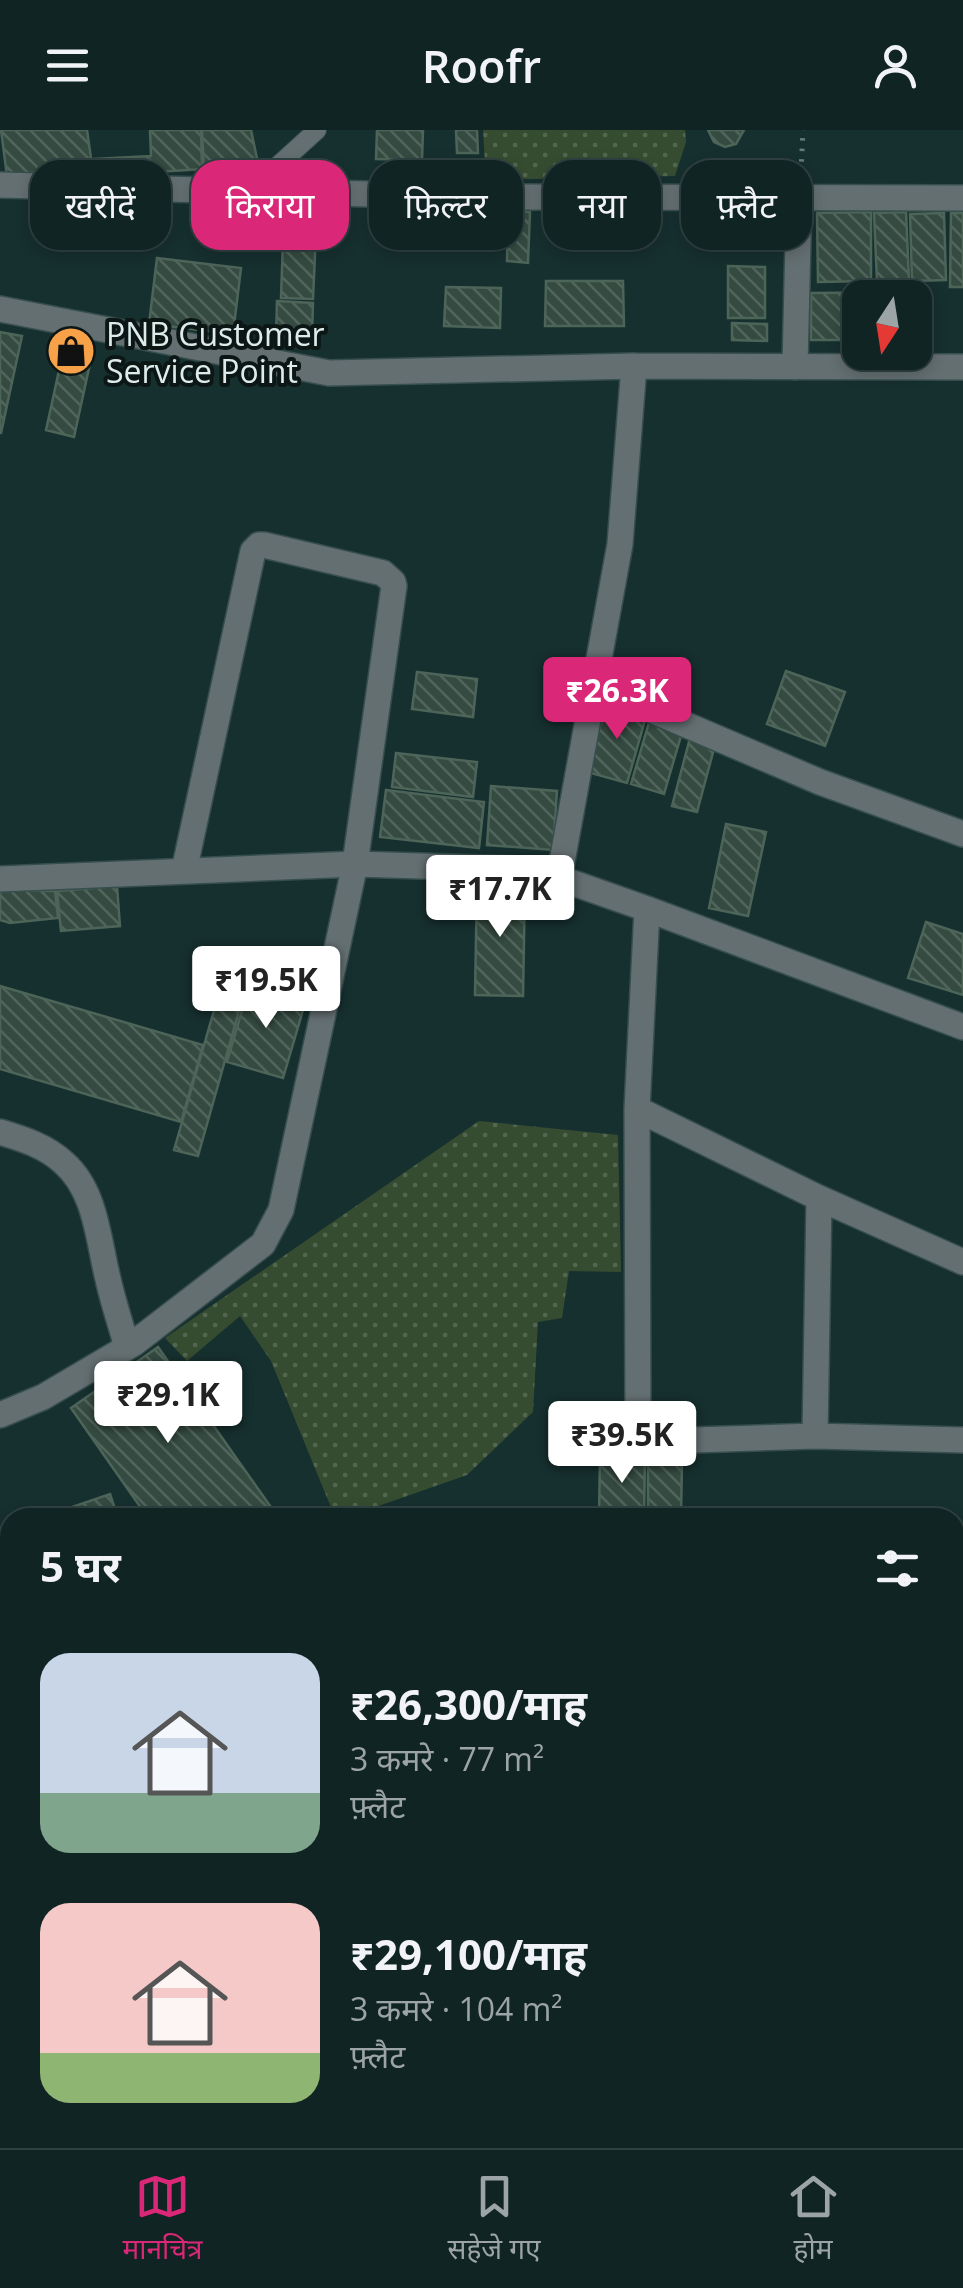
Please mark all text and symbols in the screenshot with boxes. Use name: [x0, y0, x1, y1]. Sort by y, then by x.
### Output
text: Roofr: [422, 35, 541, 96]
icon: menu: [40, 38, 95, 93]
icon: person: [868, 38, 923, 93]
chip: खरीदें: [30, 160, 171, 250]
chip: किराया: [191, 160, 349, 250]
chip: फ़िल्टर: [369, 160, 523, 250]
chip: नया: [543, 160, 661, 250]
chip: फ़्लैट: [681, 160, 812, 250]
north arrow: [842, 280, 932, 370]
map controls: [842, 280, 932, 370]
place label: PNB Customer Service Point: [106, 312, 325, 392]
shop icon: PNB Customer Service Point: [45, 325, 97, 377]
pin: ₹26.3K: [536, 657, 698, 742]
text: ₹26.3K: [565, 668, 669, 711]
pin: ₹17.7K: [419, 855, 581, 940]
text: ₹17.7K: [448, 866, 552, 909]
pin: ₹19.5K: [185, 946, 347, 1031]
text: ₹19.5K: [214, 957, 318, 1000]
pin: ₹29.1K: [87, 1361, 249, 1446]
text: ₹29.1K: [116, 1372, 220, 1415]
pin: ₹39.5K: [541, 1401, 703, 1486]
text: ₹39.5K: [570, 1412, 674, 1455]
text: 5 घर: [40, 1537, 121, 1594]
icon: filters: [870, 1541, 925, 1596]
text: ₹26,300/माह: [350, 1675, 587, 1732]
icon: home: [120, 1693, 240, 1813]
text: 3 कमरे · 77 m²: [350, 1737, 544, 1780]
text: फ़्लैट: [350, 1784, 405, 1827]
text: ₹29,100/माह: [350, 1925, 587, 1982]
icon: home: [120, 1943, 240, 2063]
text: 3 कमरे · 104 m²: [350, 1987, 562, 2030]
text: फ़्लैट: [350, 2034, 405, 2077]
tab: मानचित्र: [122, 2169, 203, 2270]
tab: सहेजे गए: [447, 2169, 541, 2270]
tab: होम: [786, 2169, 841, 2270]

